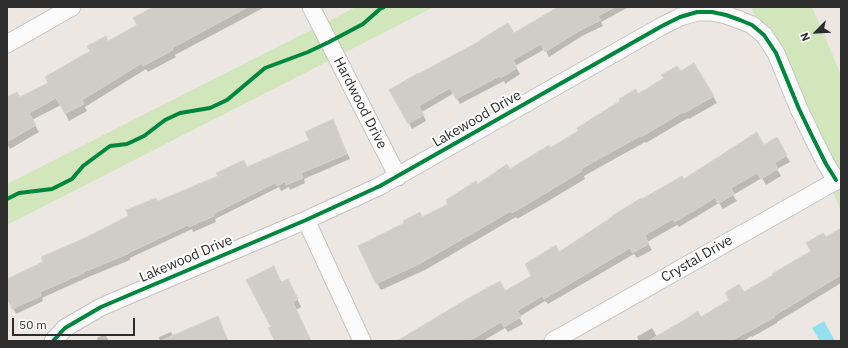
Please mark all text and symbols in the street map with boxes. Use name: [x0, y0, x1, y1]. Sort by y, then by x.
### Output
north arrow: [796, 12, 836, 52]
text: N: [797, 30, 813, 43]
street label: Hardwood Drive: [330, 54, 390, 152]
street label: Lakewood Drive: [430, 87, 524, 151]
street label: Lakewood Drive: [137, 232, 235, 286]
street label: Crystal Drive: [658, 232, 736, 286]
scale bar: [14, 310, 137, 336]
text: 50 m: [19, 317, 47, 332]

